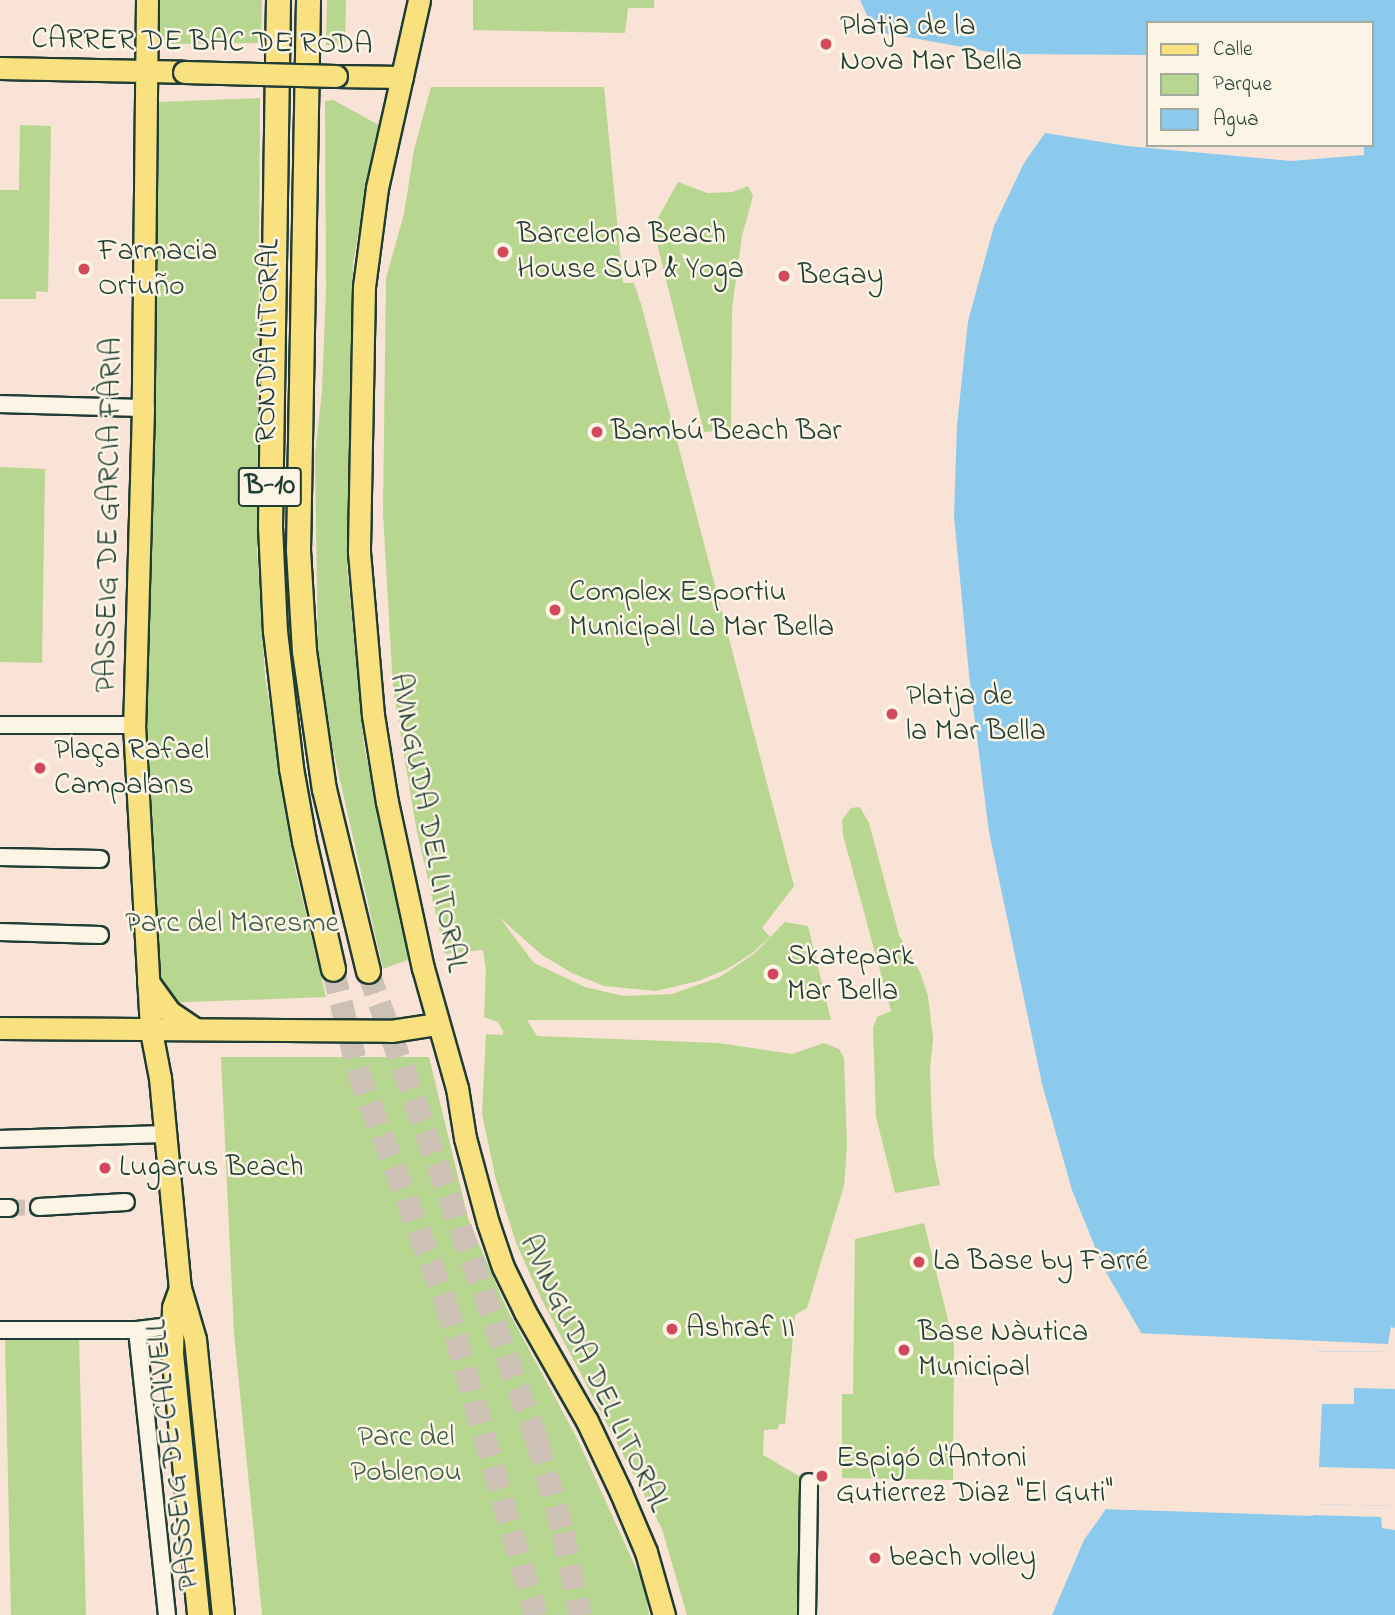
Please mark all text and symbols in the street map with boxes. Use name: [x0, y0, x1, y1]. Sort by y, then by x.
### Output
place label: Platja de la Nova Mar Bella: [840, 9, 1022, 79]
legend: [1146, 21, 1374, 147]
street label: CARRER DE BAC DE RODA: [31, 22, 373, 64]
text: Calle: [1213, 35, 1252, 65]
marker: Platja de la Nova Mar Bella: [818, 36, 834, 52]
text: Parque: [1213, 70, 1272, 100]
text: Agua: [1213, 105, 1259, 135]
place label: Barcelona Beach House SUP & Yoga: [517, 217, 744, 288]
place label: Farmacia Ortuño: [98, 234, 217, 304]
street label: RONDA LITORAL: [249, 239, 289, 443]
marker: Barcelona Beach House SUP & Yoga: [495, 244, 511, 260]
place label: BeGay: [798, 258, 883, 294]
marker: Farmacia Ortuño: [76, 261, 92, 277]
marker: BeGay: [776, 268, 792, 284]
street label: PASSEIG DE GARCIA FÀRIA: [89, 337, 131, 693]
place label: Bambú Beach Bar: [611, 414, 842, 450]
marker: Bambú Beach Bar: [589, 424, 605, 440]
road number: B-10: [237, 462, 303, 512]
place label: Complex Esportiu Municipal La Mar Bella: [569, 575, 834, 646]
marker: Complex Esportiu Municipal La Mar Bella: [547, 602, 563, 618]
street label: AVINGUDA DEL LITORAL: [380, 670, 474, 976]
place label: Platja de la Mar Bella: [906, 679, 1046, 750]
marker: Platja de la Mar Bella: [884, 706, 900, 722]
place label: Plaça Rafael Campalans: [54, 733, 209, 804]
marker: Plaça Rafael Campalans: [32, 760, 48, 776]
park label: Parc del Maresme: [125, 906, 339, 942]
place label: Skatepark Mar Bella: [787, 939, 914, 1010]
marker: Skatepark Mar Bella: [765, 966, 781, 982]
place label: Lugarus Beach: [119, 1150, 303, 1186]
marker: Lugarus Beach: [97, 1160, 113, 1176]
street label: AVINGUDA DEL LITORAL: [510, 1230, 676, 1518]
place label: La Base by Farré: [933, 1244, 1148, 1280]
marker: La Base by Farré: [911, 1254, 927, 1270]
place label: Ashraf II: [686, 1311, 795, 1347]
place label: Base Nàutica Municipal: [918, 1315, 1088, 1386]
street label: PASSEIG DE CALVELL: [140, 1318, 208, 1592]
marker: Ashraf II: [664, 1321, 680, 1337]
marker: Base Nàutica Municipal: [896, 1342, 912, 1358]
park label: Parc del Poblenou: [350, 1420, 462, 1490]
place label: Espigó d'Antoni Gutierrez Diaz "El Guti": [836, 1441, 1113, 1512]
marker: Espigó d'Antoni Gutierrez Diaz "El Guti": [814, 1468, 830, 1484]
place label: beach volley: [889, 1540, 1036, 1576]
marker: beach volley: [867, 1550, 883, 1566]

